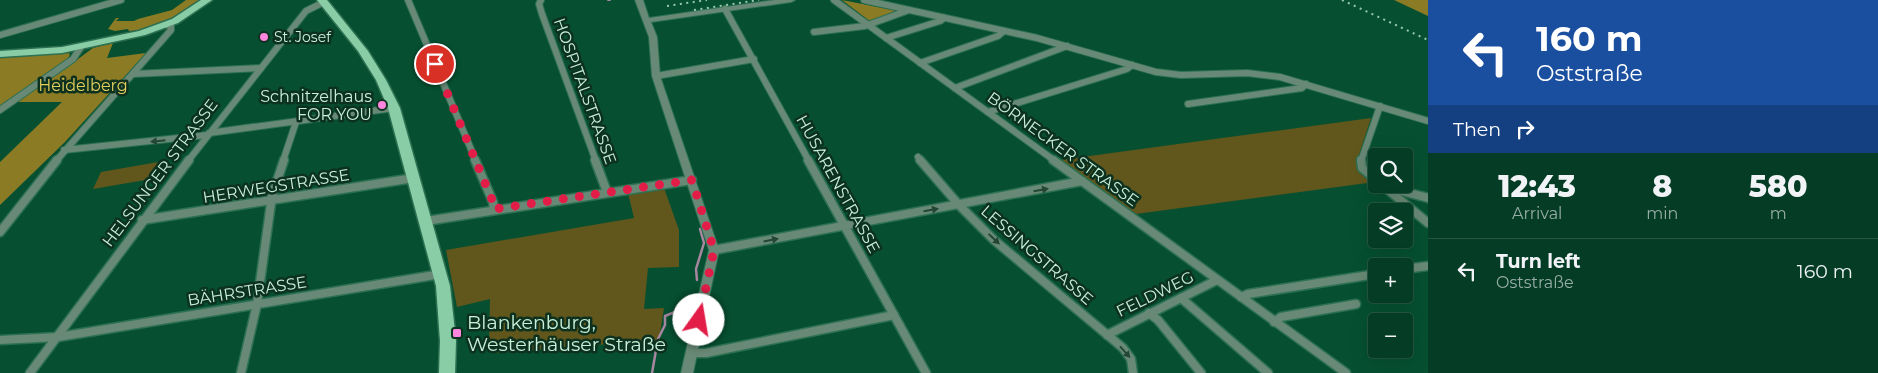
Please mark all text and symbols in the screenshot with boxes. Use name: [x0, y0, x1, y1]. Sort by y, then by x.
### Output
street label: HOSPITALSTRASSE: [550, 15, 620, 167]
text: 160 m: [1536, 17, 1642, 60]
icon: left: [1453, 20, 1518, 85]
place label: St. Josef: [274, 28, 332, 46]
marker: St. Josef: [258, 31, 270, 43]
pin: [414, 43, 456, 85]
icon: arrive: [421, 50, 449, 78]
text: Oststraße: [1536, 60, 1643, 87]
park label: Heidelberg: [38, 76, 128, 95]
place label: Schnitzelhaus FOR YOU: [260, 87, 372, 124]
street label: BÖRNECKER STRASSE: [984, 87, 1143, 210]
street label: HELSUNGER STRASSE: [98, 96, 222, 250]
marker: Schnitzelhaus FOR YOU: [376, 99, 388, 111]
street label: HUSARENSTRASSE: [792, 112, 884, 256]
icon: right: [1511, 115, 1539, 143]
text: Then: [1453, 118, 1501, 141]
one-way arrow: [150, 137, 166, 145]
map controls: [1368, 148, 1413, 358]
button: search: [1368, 148, 1413, 193]
street label: HERWEGSTRASSE: [201, 165, 351, 207]
text: 12:43: [1498, 168, 1576, 205]
text: 8: [1652, 168, 1672, 205]
text: 580: [1749, 168, 1808, 205]
one-way arrow: [1033, 186, 1049, 194]
street label: LESSINGSTRASSE: [977, 201, 1097, 309]
button: layers: [1368, 203, 1413, 248]
text: Arrival: [1512, 204, 1562, 223]
text: min: [1646, 204, 1678, 223]
text: m: [1770, 204, 1787, 223]
one-way arrow: [924, 206, 940, 214]
one-way arrow: [987, 233, 999, 245]
one-way arrow: [764, 235, 780, 243]
text: Turn left: [1496, 250, 1581, 273]
icon: left: [1453, 257, 1481, 285]
button: +: [1368, 258, 1413, 303]
text: 160 m: [1797, 260, 1853, 283]
street label: FELDWEG: [1113, 267, 1197, 321]
street label: BÄHRSTRASSE: [186, 271, 308, 310]
text: Oststraße: [1496, 273, 1574, 292]
position arrow: [672, 293, 724, 345]
place label: Blankenburg, Westerhäuser Straße: [467, 311, 666, 356]
button: −: [1368, 313, 1413, 358]
marker: Blankenburg, Westerhäuser Straße: [451, 327, 463, 339]
one-way arrow: [1119, 345, 1131, 357]

